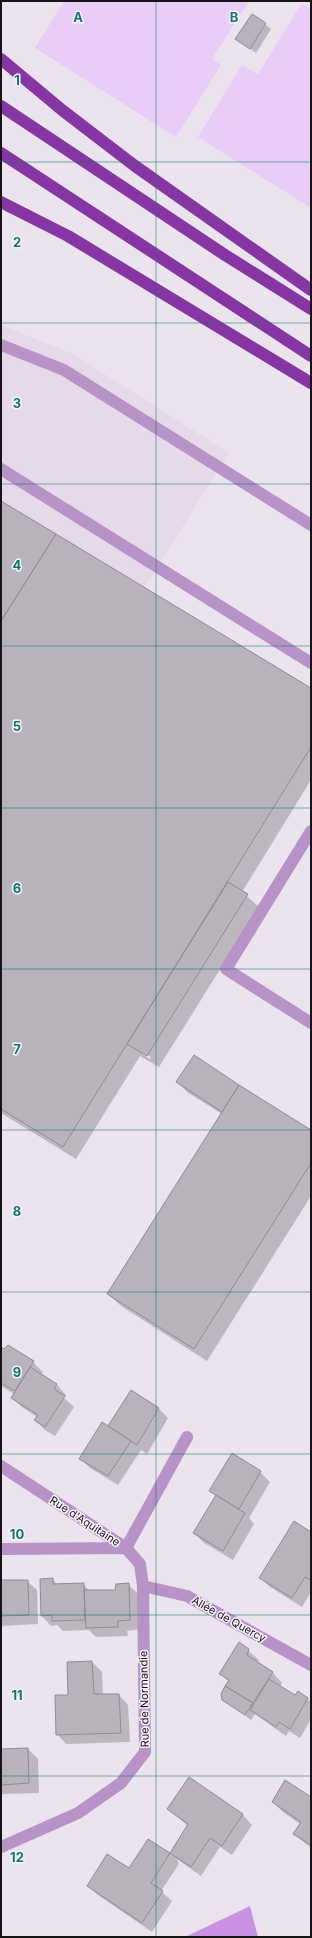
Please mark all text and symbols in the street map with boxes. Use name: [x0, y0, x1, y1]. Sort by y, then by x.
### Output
text: A: [73, 9, 83, 25]
text: B: [230, 9, 239, 25]
text: 1: [14, 72, 20, 88]
text: 2: [13, 234, 21, 250]
text: 3: [13, 395, 21, 411]
text: 4: [13, 557, 22, 573]
text: 5: [13, 718, 21, 734]
text: 6: [13, 880, 21, 896]
text: 7: [13, 1041, 21, 1057]
text: 8: [13, 1203, 21, 1219]
text: 9: [13, 1364, 21, 1380]
street label: Rue d'Aquitaine: [47, 1493, 123, 1549]
text: 10: [10, 1526, 24, 1542]
street label: Allée de Quercy: [189, 1593, 269, 1645]
street label: Rue de Normandie: [136, 1651, 152, 1747]
text: 11: [11, 1687, 23, 1703]
text: 12: [10, 1849, 24, 1865]

